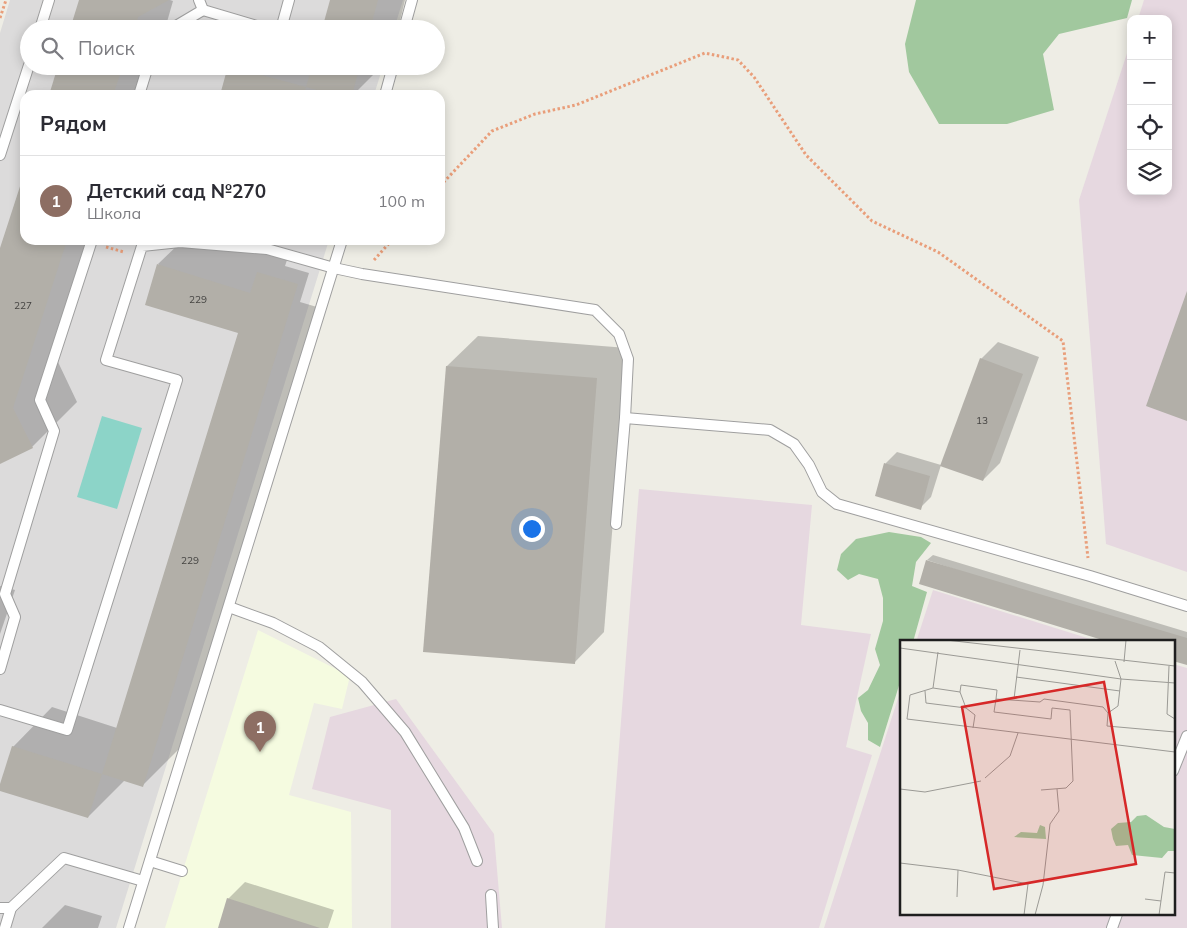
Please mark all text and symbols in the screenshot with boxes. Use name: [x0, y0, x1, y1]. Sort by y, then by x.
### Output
map controls: [1127, 15, 1172, 195]
button: +: [1127, 15, 1172, 60]
search box: [20, 20, 445, 75]
icon: search: [38, 34, 66, 62]
text: Поиск: [78, 36, 135, 60]
button: −: [1127, 60, 1172, 105]
button: locate: [1127, 105, 1172, 150]
text: Рядом: [40, 110, 107, 136]
button: layers: [1127, 150, 1172, 195]
text: Детский сад №270: [87, 179, 266, 203]
text: 1: [51, 191, 61, 211]
text: 100 m: [378, 191, 425, 211]
text: Школа: [87, 203, 141, 223]
house number: 229: [189, 293, 207, 306]
house number: 227: [14, 299, 32, 312]
house number: 13: [976, 414, 988, 427]
your location: [519, 516, 545, 542]
house number: 229: [181, 554, 199, 567]
inset map: [900, 640, 1174, 916]
pin: 1: [244, 711, 276, 752]

